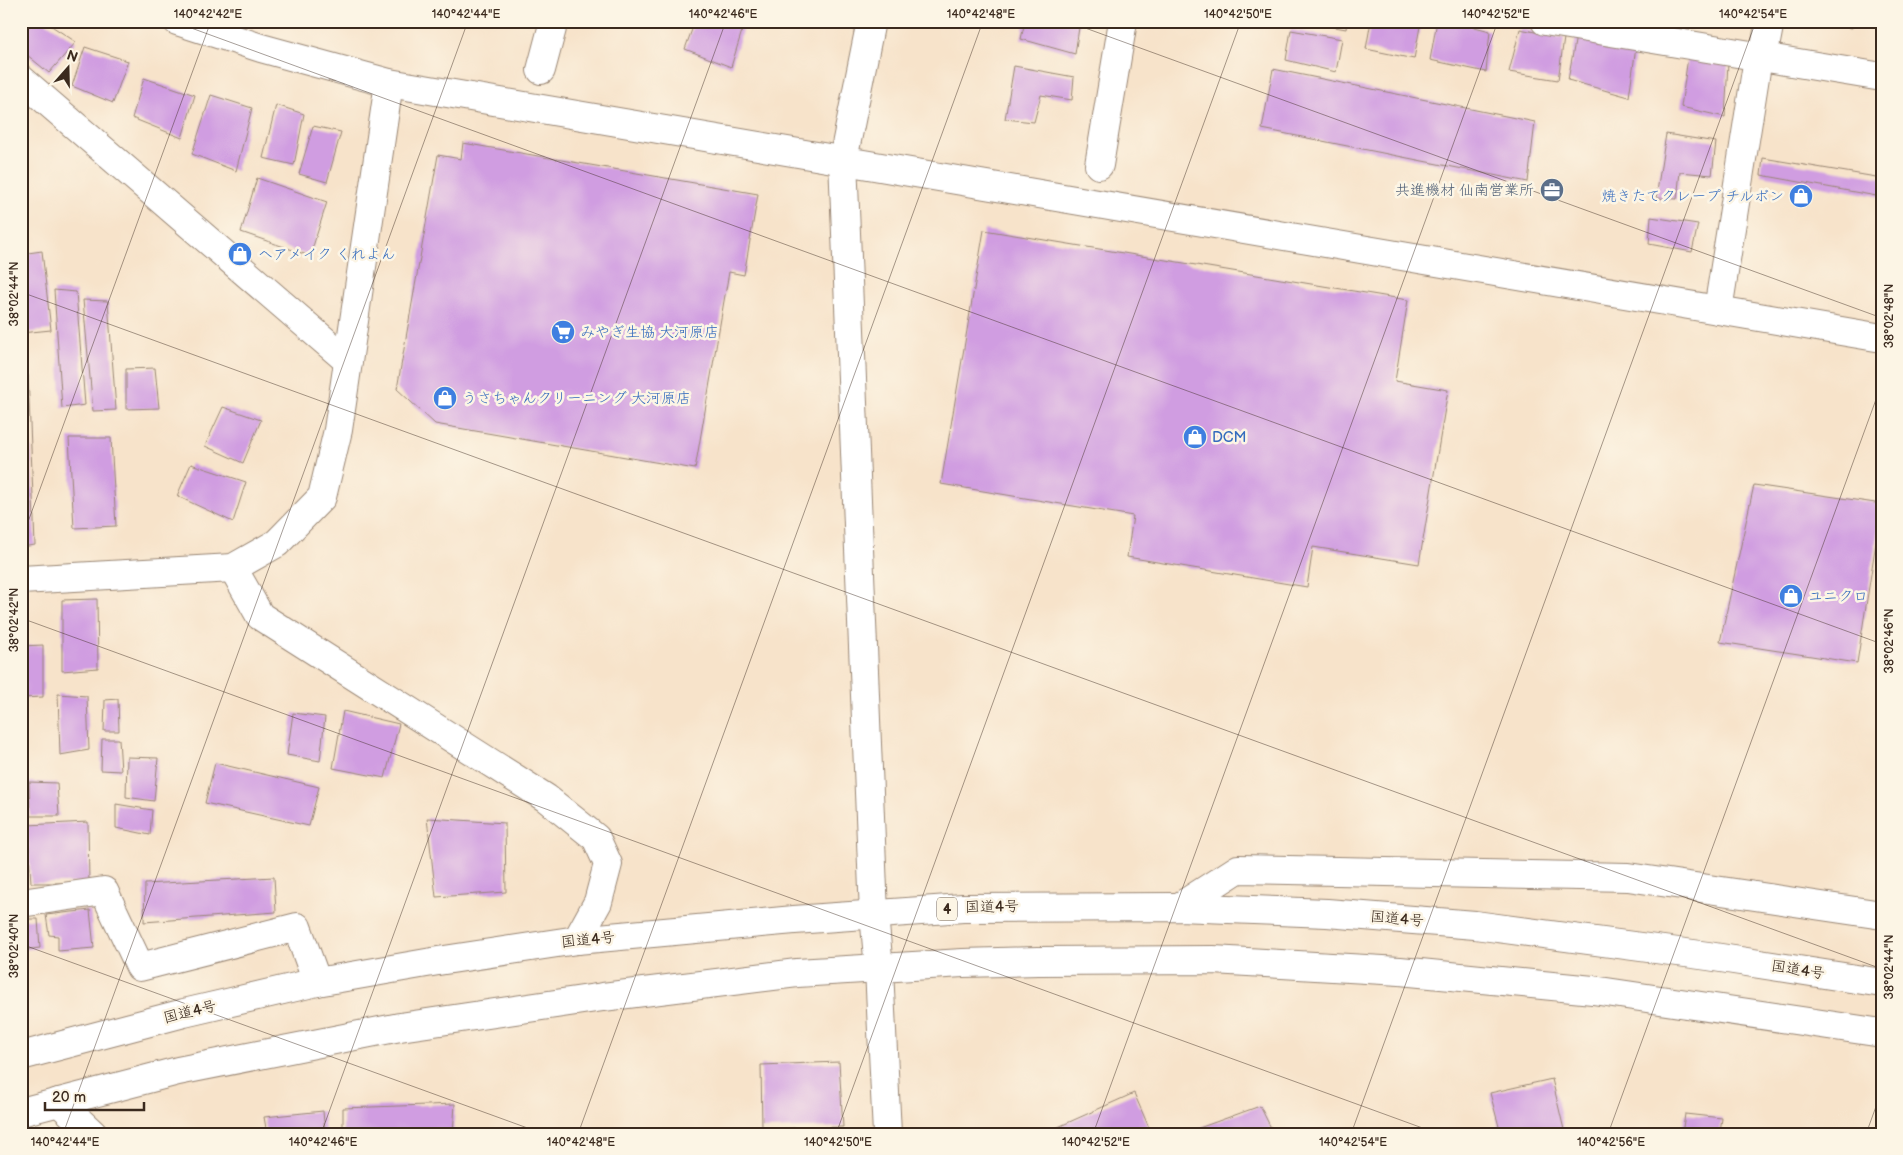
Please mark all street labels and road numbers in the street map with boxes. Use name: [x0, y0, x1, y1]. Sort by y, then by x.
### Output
street label: 国道4号: [965, 897, 1019, 917]
road number: 4: [937, 898, 957, 921]
street label: 国道4号: [1369, 907, 1425, 931]
street label: 国道4号: [560, 928, 616, 952]
street label: 国道4号: [1770, 956, 1826, 984]
street label: 国道4号: [161, 996, 219, 1028]

